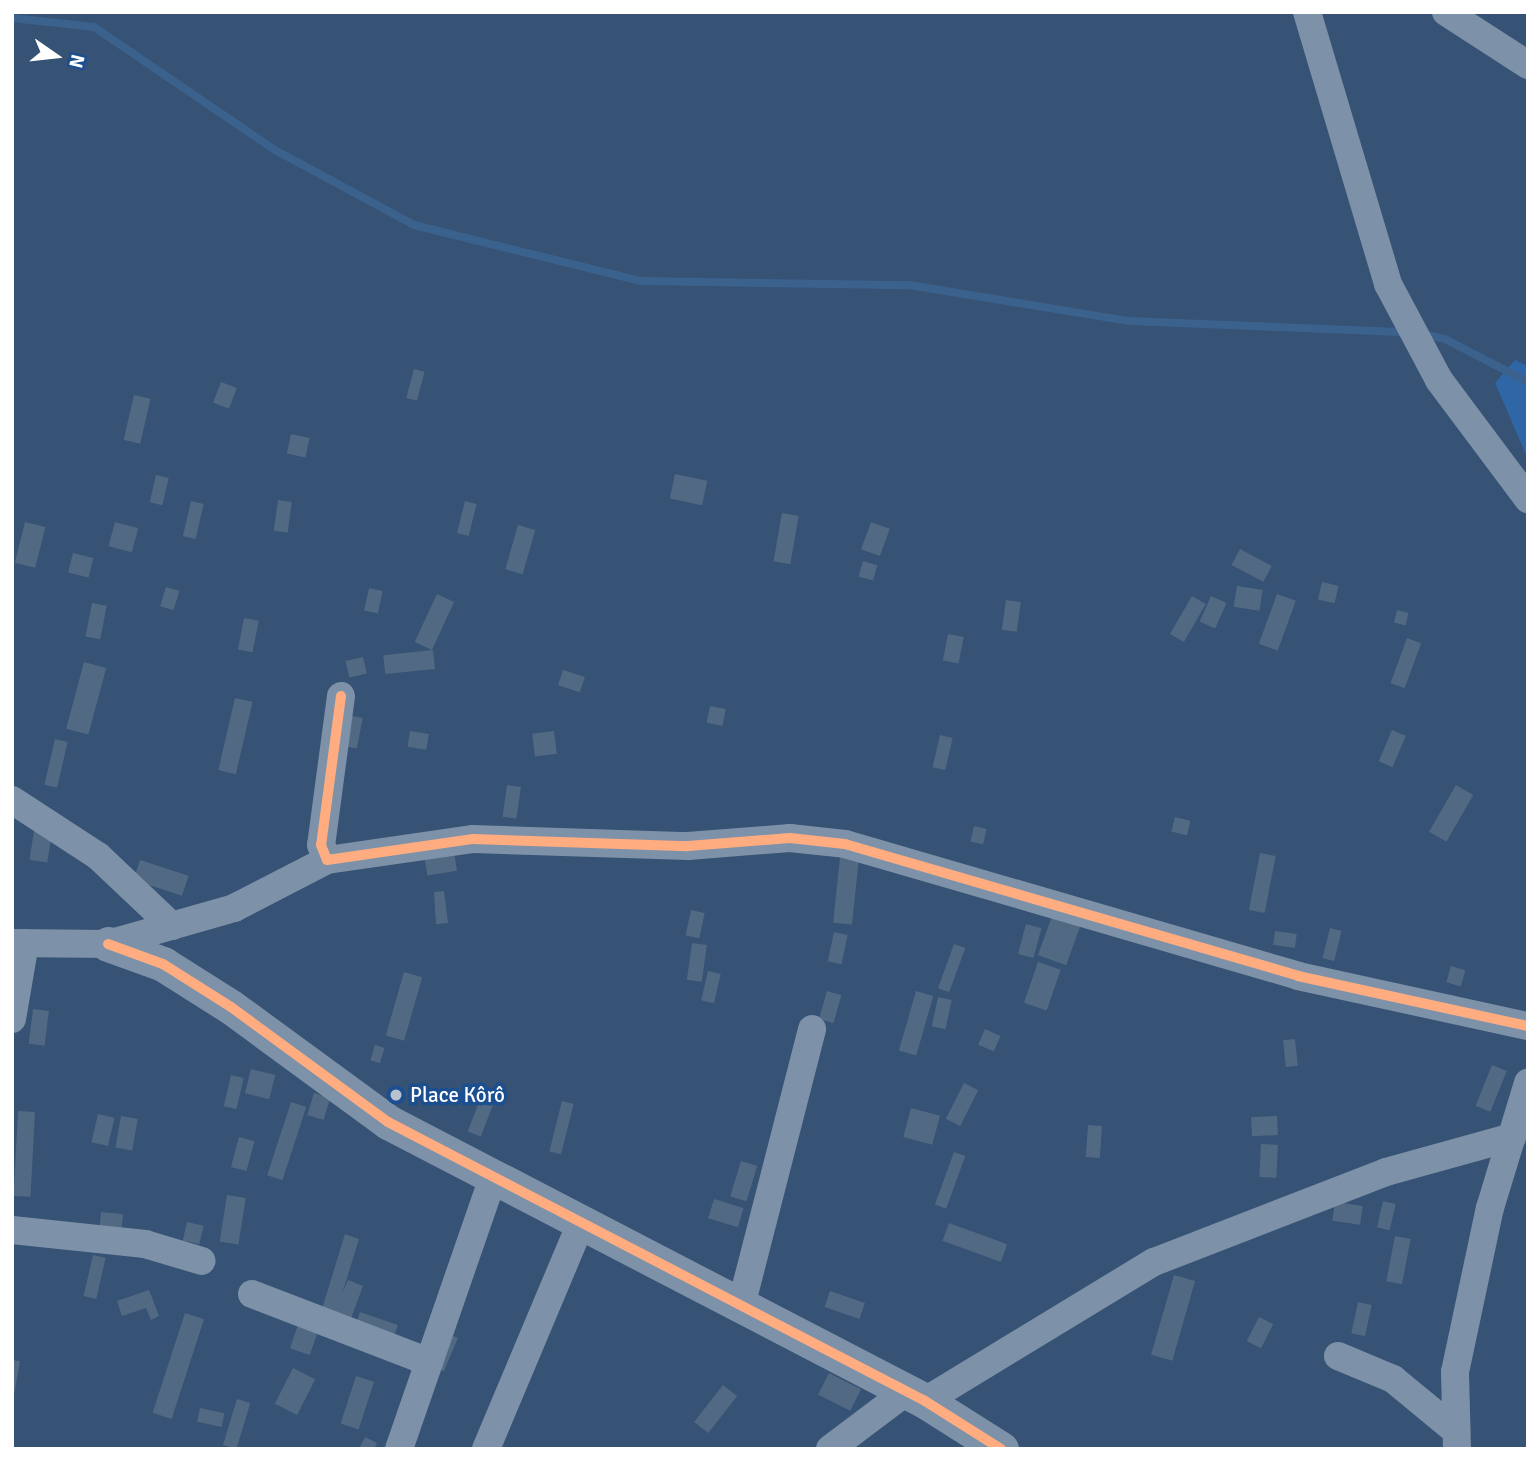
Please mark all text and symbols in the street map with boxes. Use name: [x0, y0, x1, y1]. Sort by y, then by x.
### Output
north arrow: [21, 21, 91, 91]
text: N: [63, 52, 90, 70]
place label: Place Kôrô: [410, 1082, 505, 1108]
marker: Place Kôrô: [388, 1087, 404, 1103]

